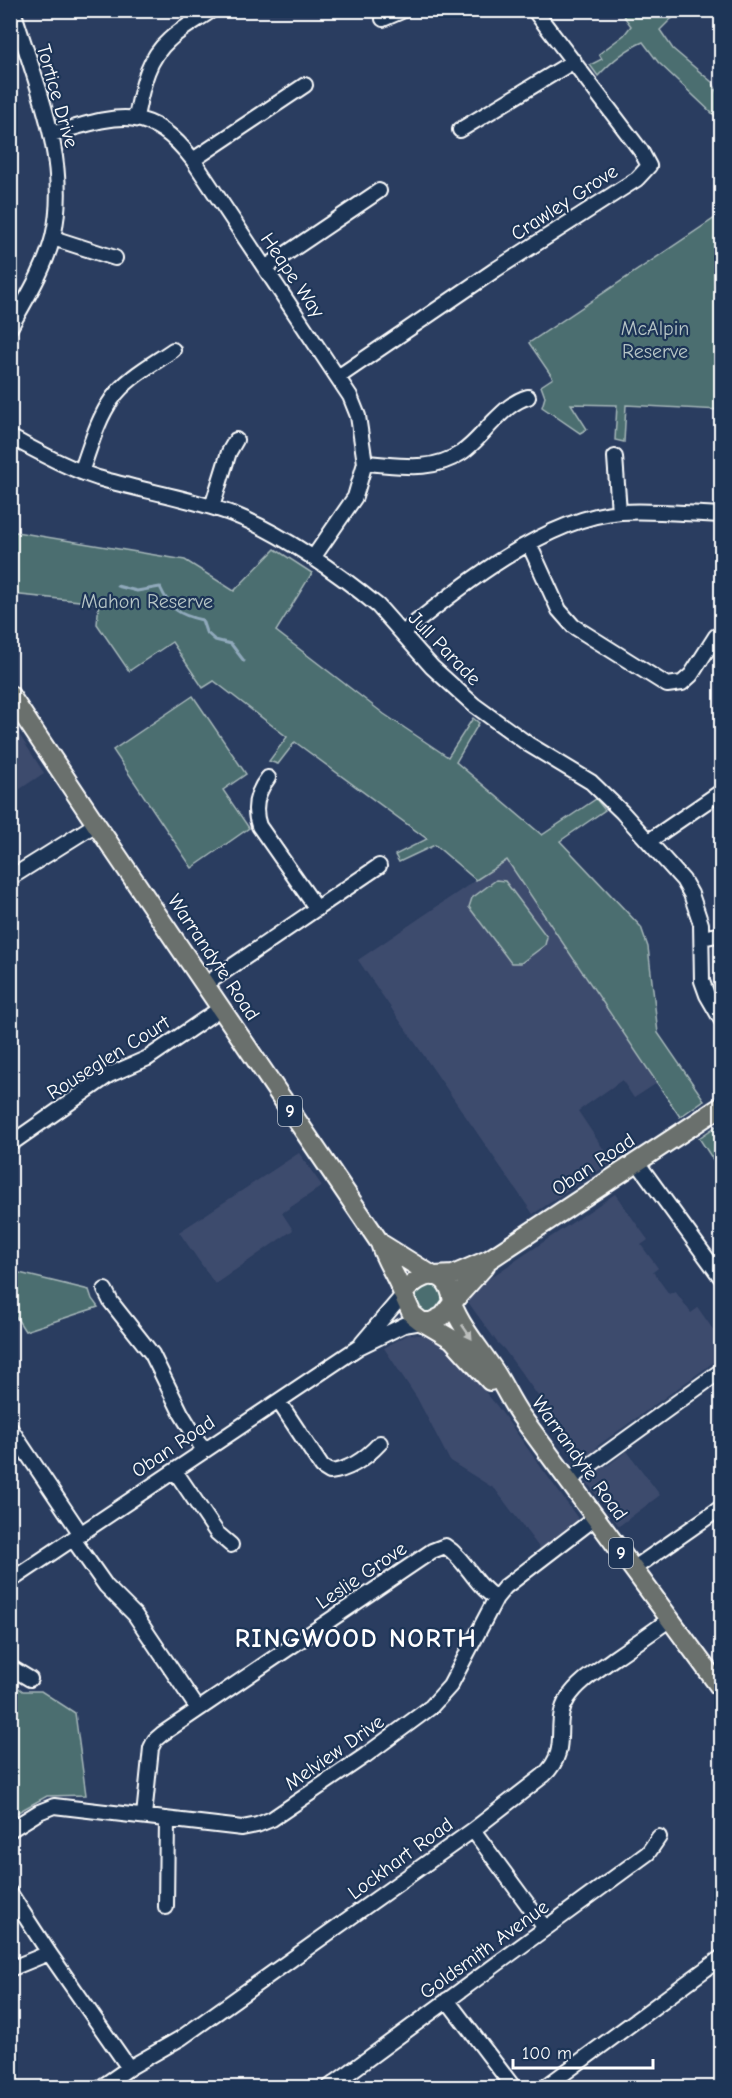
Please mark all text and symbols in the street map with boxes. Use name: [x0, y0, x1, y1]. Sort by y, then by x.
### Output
street label: Tortice Drive: [32, 42, 83, 151]
street label: Crawley Grove: [507, 159, 622, 245]
street label: Heape Way: [256, 228, 329, 322]
park label: McAlpin Reserve: [621, 317, 689, 363]
park label: Mahon Reserve: [81, 590, 213, 613]
street label: Jull Parade: [404, 607, 486, 690]
street label: Warrandyte Road: [163, 890, 264, 1025]
street label: Rouseglen Court: [43, 1010, 175, 1104]
road number: 9: [278, 1096, 302, 1126]
street label: Oban Road: [548, 1128, 639, 1200]
one-way arrow: [461, 1323, 473, 1339]
street label: Warrandyte Road: [527, 1392, 632, 1525]
street label: Oban Road: [128, 1410, 219, 1482]
street label: Leslie Grove: [312, 1537, 411, 1614]
road number: 9: [609, 1538, 633, 1568]
district label: RINGWOOD NORTH: [235, 1624, 477, 1654]
street label: Melview Drive: [280, 1710, 388, 1795]
street label: Lockhart Road: [343, 1813, 457, 1904]
street label: Goldsmith Avenue: [416, 1895, 553, 2004]
scale bar: [513, 2032, 652, 2070]
text: 100 m: [522, 2043, 572, 2064]

